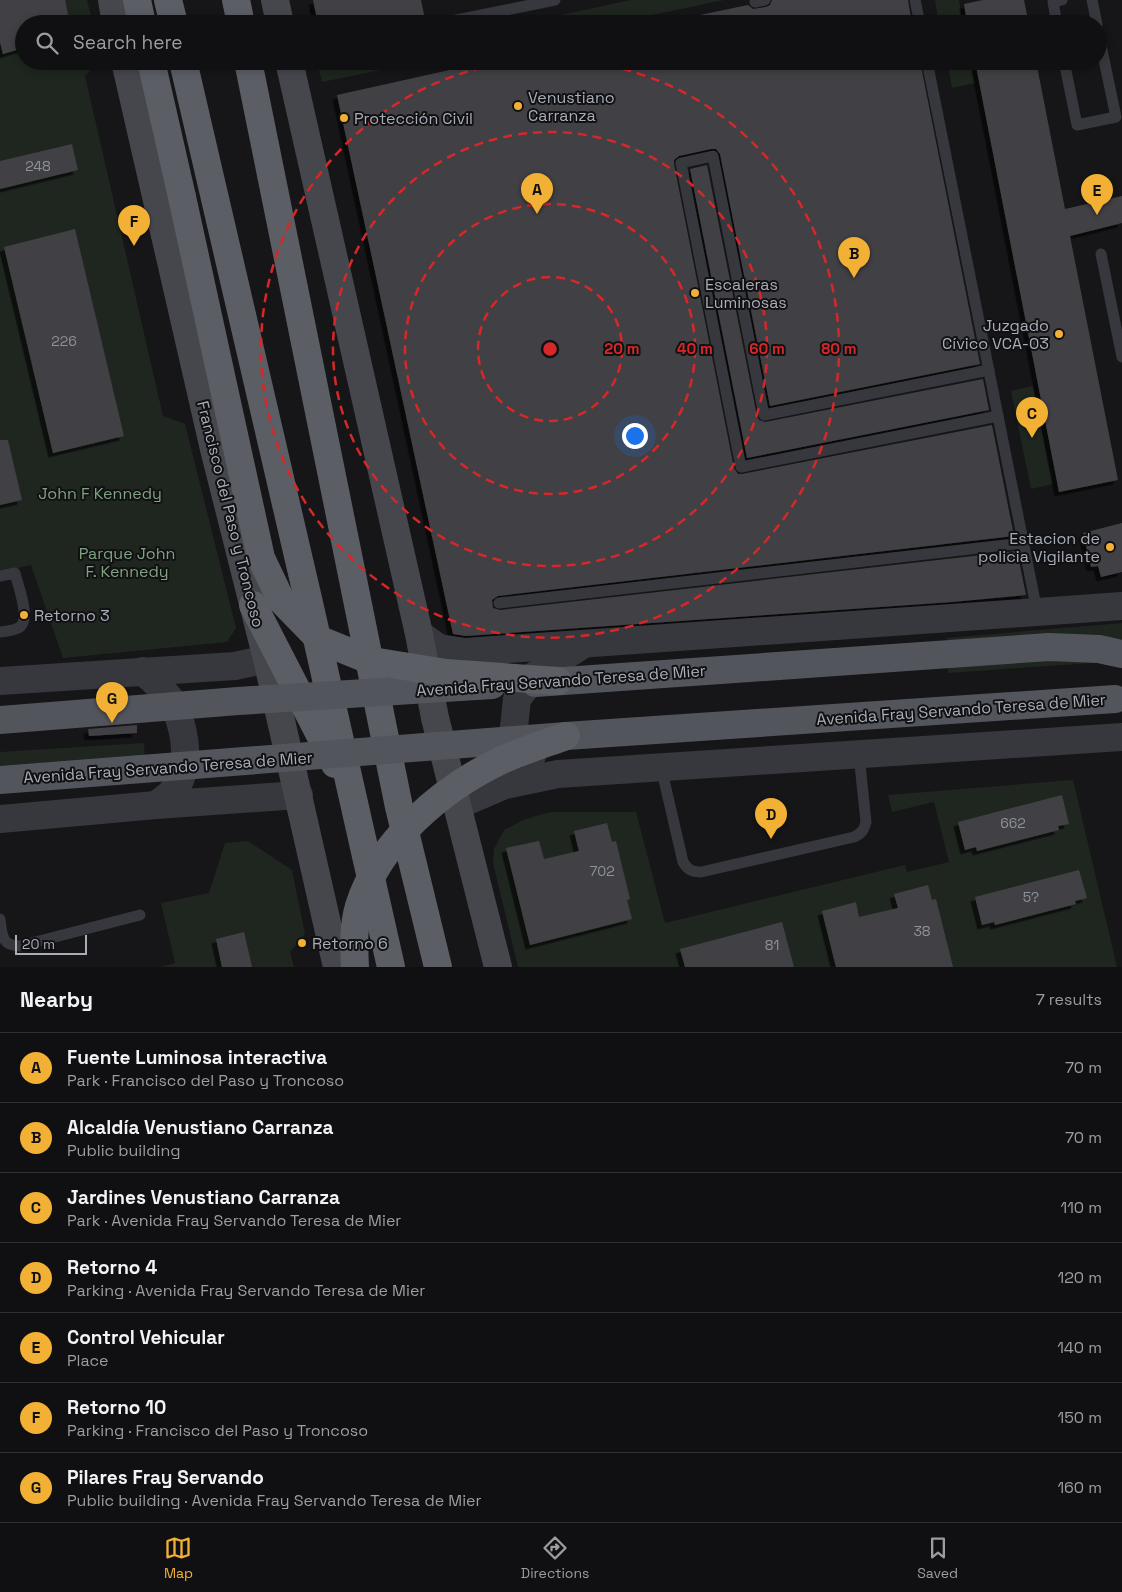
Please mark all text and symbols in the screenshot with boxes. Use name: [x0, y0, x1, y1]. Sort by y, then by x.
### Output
search box: [15, 15, 1107, 70]
icon: search: [33, 29, 61, 57]
text: Search here: [73, 30, 183, 55]
place label: Venustiano Carranza: [528, 87, 615, 126]
marker: Venustiano Carranza: [512, 100, 524, 112]
place label: Protección Civil: [354, 108, 473, 129]
marker: Protección Civil: [338, 112, 350, 124]
house number: 248: [25, 157, 51, 175]
pin: A: [521, 173, 553, 214]
pin: E: [1081, 174, 1113, 215]
pin: F: [118, 205, 150, 246]
pin: B: [838, 237, 870, 278]
place label: Escaleras Luminosas: [705, 274, 787, 313]
marker: Escaleras Luminosas: [689, 287, 701, 299]
place label: Juzgado Cívico VCA-03: [942, 315, 1049, 354]
marker: Juzgado Cívico VCA-03: [1053, 328, 1065, 340]
house number: 226: [51, 332, 77, 350]
text: 20 m: [604, 339, 640, 358]
text: 40 m: [677, 339, 713, 358]
text: 60 m: [749, 339, 785, 358]
text: 80 m: [821, 339, 857, 358]
centre of rings: [541, 340, 559, 358]
pin: C: [1016, 397, 1048, 438]
street label: Francisco del Paso y Troncoso: [192, 399, 269, 630]
your location: [622, 423, 648, 449]
park label: John F Kennedy: [38, 483, 162, 504]
place label: Estacion de policia Vigilante: [978, 528, 1100, 567]
marker: Estacion de policia Vigilante: [1104, 541, 1116, 553]
park label: Parque John F. Kennedy: [79, 543, 175, 582]
place label: Retorno 3: [34, 605, 110, 626]
marker: Retorno 3: [18, 609, 30, 621]
street label: Avenida Fray Servando Teresa de Mier: [416, 660, 706, 701]
pin: G: [96, 682, 128, 723]
street label: Avenida Fray Servando Teresa de Mier: [816, 689, 1106, 730]
street label: Avenida Fray Servando Teresa de Mier: [23, 747, 313, 788]
pin: D: [755, 798, 787, 839]
house number: 662: [1000, 814, 1026, 832]
house number: 702: [589, 862, 615, 880]
house number: 5?: [1023, 888, 1039, 906]
house number: 38: [913, 922, 931, 940]
scale bar: [15, 932, 88, 955]
place label: Retorno 6: [312, 933, 388, 954]
text: 20 m: [22, 935, 55, 953]
house number: 81: [765, 936, 779, 954]
marker: Retorno 6: [296, 937, 308, 949]
text: Nearby: [20, 986, 93, 1013]
text: 7 results: [1036, 989, 1102, 1010]
text: Fuente Luminosa interactiva: [67, 1045, 327, 1070]
text: A: [31, 1057, 41, 1078]
text: 70 m: [1065, 1057, 1102, 1078]
text: Park · Francisco del Paso y Troncoso: [67, 1070, 344, 1091]
text: Alcaldía Venustiano Carranza: [67, 1115, 334, 1140]
text: B: [31, 1127, 41, 1148]
text: 70 m: [1065, 1127, 1102, 1148]
text: Public building: [67, 1140, 180, 1161]
text: Jardines Venustiano Carranza: [67, 1185, 340, 1210]
text: C: [31, 1197, 41, 1218]
text: 110 m: [1060, 1197, 1102, 1218]
text: Park · Avenida Fray Servando Teresa de Mier: [67, 1210, 401, 1231]
text: Retorno 4: [67, 1255, 157, 1280]
text: D: [31, 1267, 41, 1288]
text: 120 m: [1058, 1267, 1102, 1288]
text: Parking · Avenida Fray Servando Teresa de Mier: [67, 1280, 425, 1301]
text: Control Vehicular: [67, 1325, 225, 1350]
text: E: [32, 1337, 40, 1358]
text: 140 m: [1057, 1337, 1102, 1358]
text: Place: [67, 1350, 109, 1371]
text: Retorno 10: [67, 1395, 166, 1420]
text: F: [32, 1407, 40, 1428]
text: 150 m: [1058, 1407, 1102, 1428]
text: Parking · Francisco del Paso y Troncoso: [67, 1420, 368, 1441]
text: Pilares Fray Servando: [67, 1465, 264, 1490]
text: G: [31, 1477, 41, 1498]
text: 160 m: [1057, 1477, 1102, 1498]
text: Public building · Avenida Fray Servando Teresa de Mier: [67, 1490, 482, 1511]
tab: Map: [164, 1534, 193, 1582]
tab: Directions: [521, 1534, 589, 1582]
tab: Saved: [917, 1534, 958, 1582]

